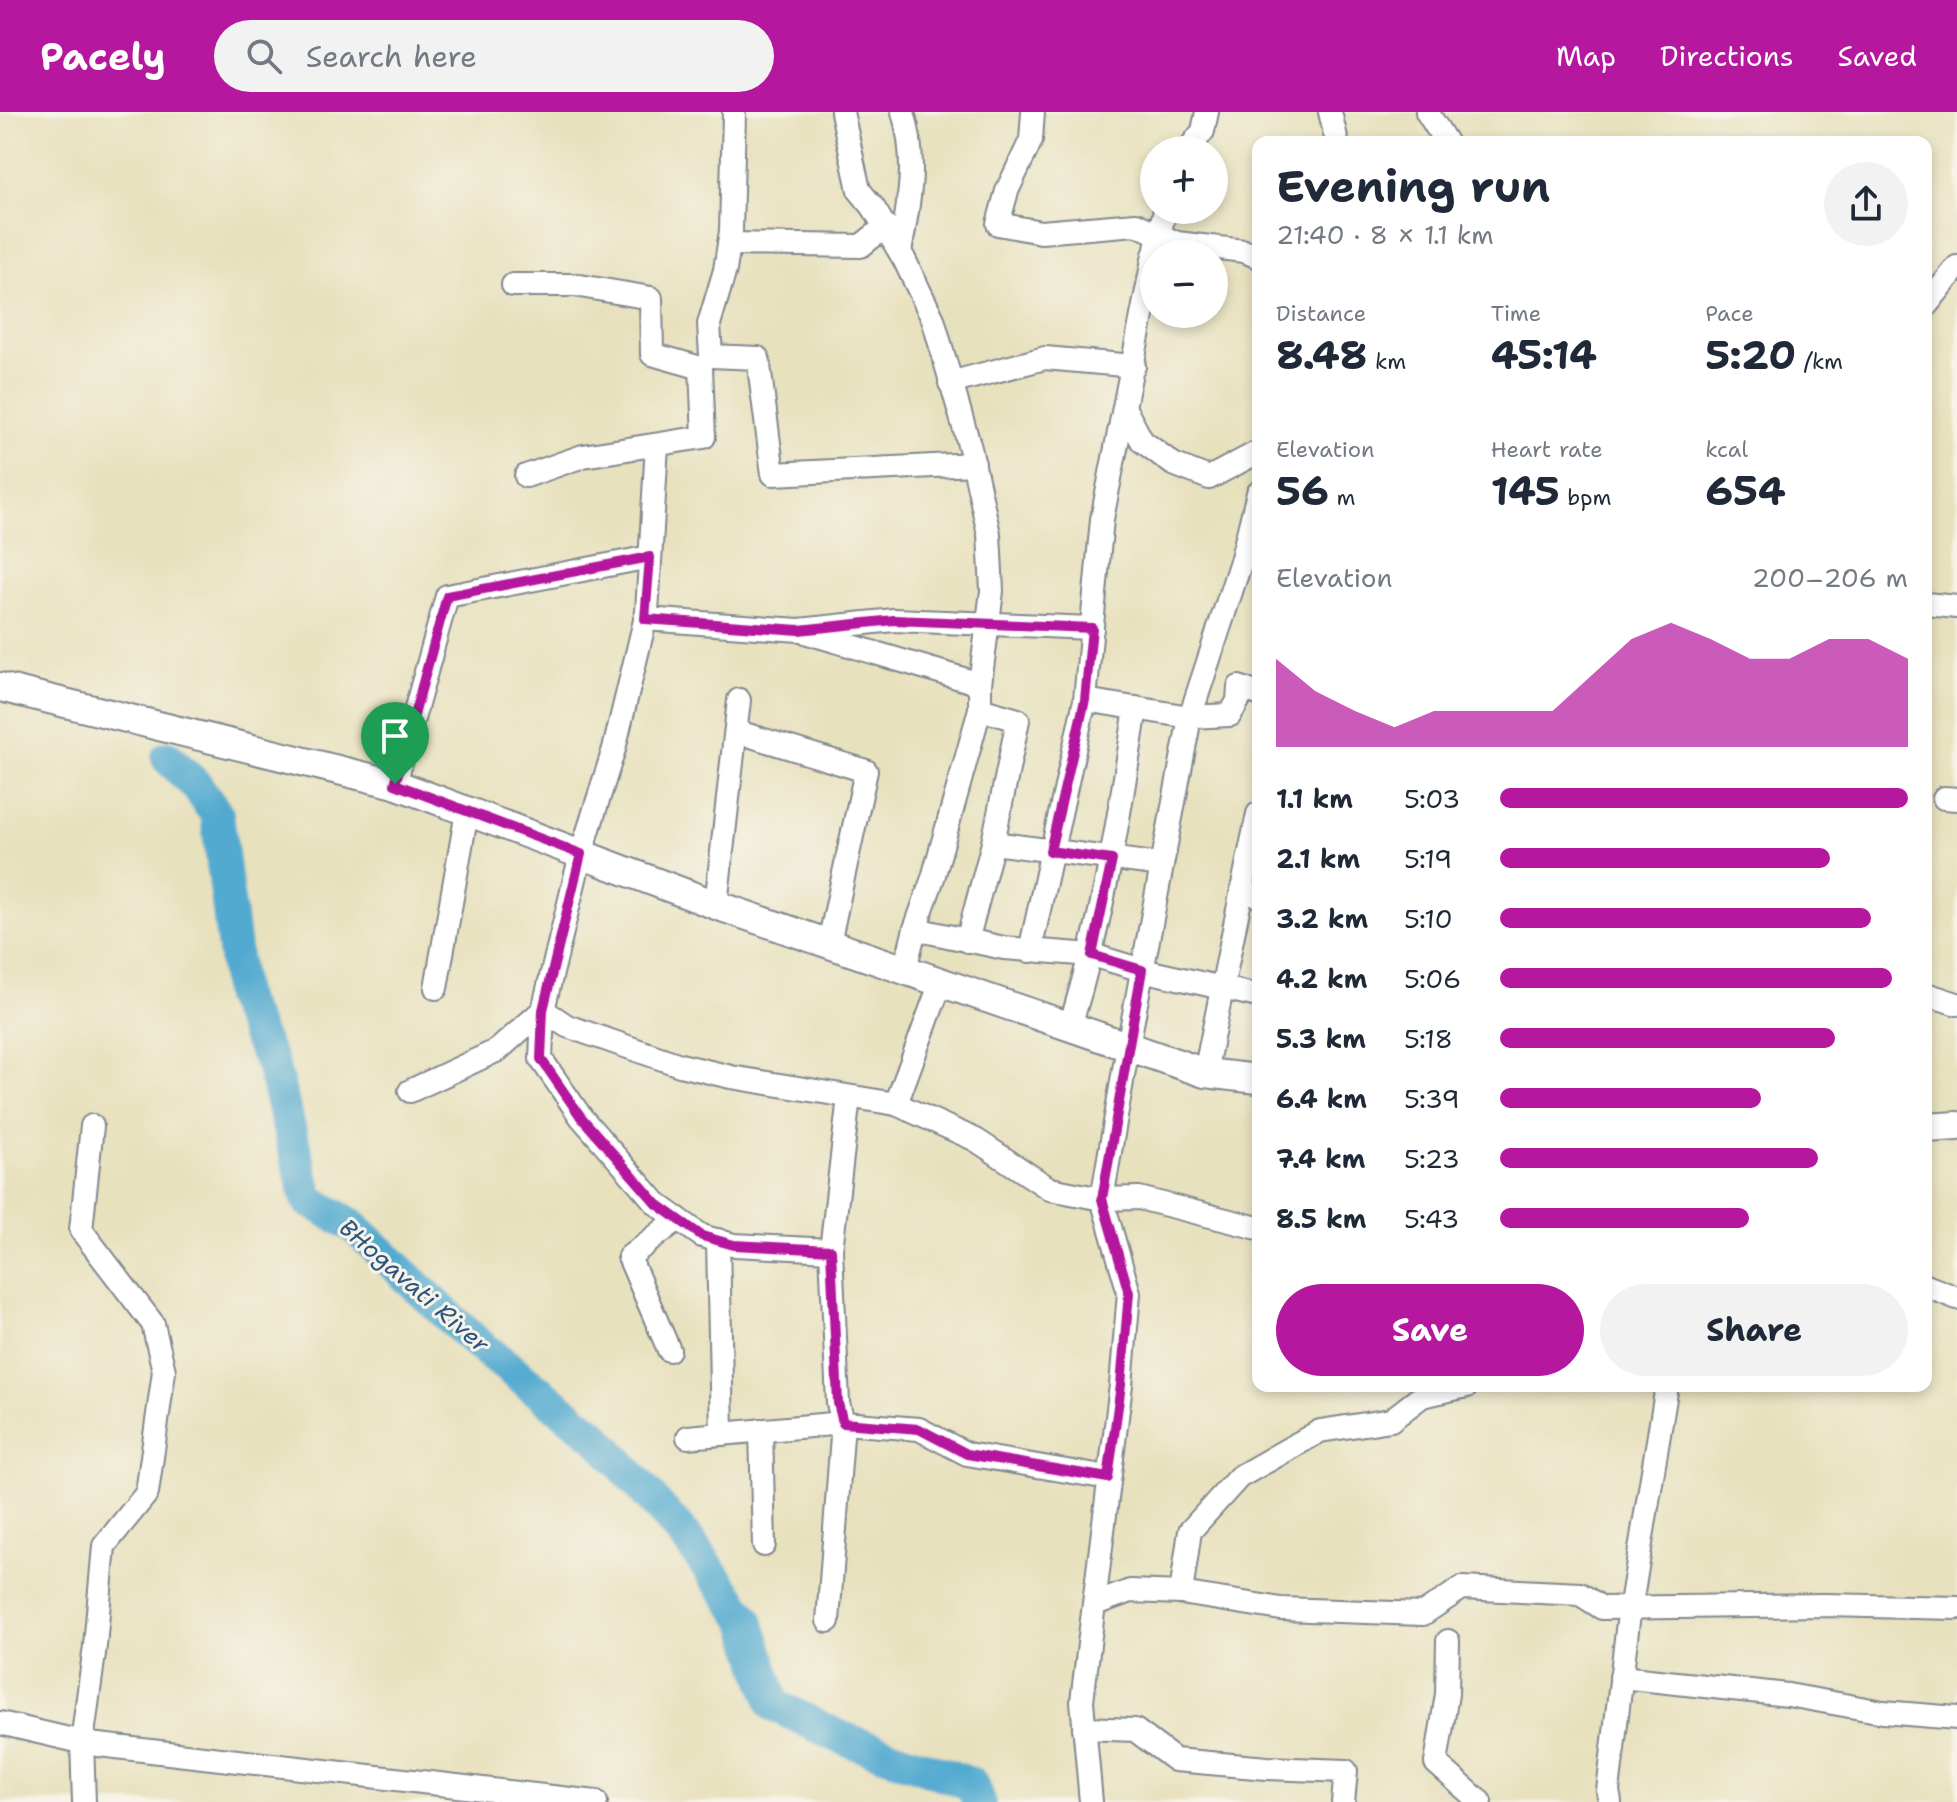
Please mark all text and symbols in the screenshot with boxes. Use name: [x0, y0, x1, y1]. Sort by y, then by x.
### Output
search box: [214, 20, 774, 92]
text: Pacely: [40, 31, 166, 82]
icon: search: [242, 34, 286, 78]
text: Search here: [306, 36, 477, 77]
text: Map: [1556, 37, 1616, 75]
text: Directions: [1660, 37, 1794, 75]
text: Saved: [1838, 37, 1917, 75]
map controls: [1140, 136, 1228, 328]
button: +: [1140, 136, 1228, 224]
text: Evening run: [1276, 157, 1550, 216]
button: share: [1824, 162, 1908, 246]
text: 21:40 · 8 × 1.1 km: [1276, 217, 1494, 252]
button: −: [1140, 240, 1228, 328]
text: Distance: [1276, 299, 1366, 328]
text: Time: [1491, 299, 1541, 328]
text: Pace: [1705, 299, 1754, 328]
text: 8.48: [1276, 328, 1368, 382]
text: 45:14: [1491, 328, 1597, 382]
text: 5:20: [1705, 328, 1796, 382]
text: km: [1368, 347, 1406, 376]
text: /km: [1796, 347, 1843, 376]
text: Elevation: [1276, 435, 1374, 464]
text: Heart rate: [1491, 435, 1603, 464]
text: kcal: [1705, 435, 1748, 464]
text: 56: [1276, 464, 1329, 518]
text: 145: [1491, 464, 1560, 518]
text: 654: [1705, 464, 1786, 518]
text: m: [1329, 483, 1356, 512]
text: bpm: [1560, 483, 1612, 512]
text: Elevation: [1276, 560, 1392, 595]
text: 200–206 m: [1752, 560, 1908, 595]
pin: [361, 702, 429, 784]
icon: arrive: [373, 714, 417, 758]
text: 1.1 km: [1276, 781, 1353, 816]
text: 5:03: [1404, 781, 1460, 816]
text: 2.1 km: [1276, 841, 1360, 876]
text: 5:19: [1404, 841, 1452, 876]
text: 3.2 km: [1276, 901, 1368, 936]
text: 5:10: [1404, 901, 1453, 936]
text: 4.2 km: [1276, 961, 1368, 996]
text: 5:06: [1404, 961, 1461, 996]
text: 5.3 km: [1276, 1021, 1366, 1056]
text: 5:18: [1404, 1021, 1453, 1056]
text: 6.4 km: [1276, 1081, 1367, 1116]
text: 5:39: [1404, 1081, 1460, 1116]
text: 7.4 km: [1276, 1141, 1365, 1176]
text: 5:23: [1404, 1141, 1460, 1176]
text: 8.5 km: [1276, 1201, 1366, 1236]
text: 5:43: [1404, 1201, 1459, 1236]
water label: BHogavati River: [332, 1212, 496, 1361]
button: Save: [1276, 1284, 1584, 1376]
button: Share: [1600, 1284, 1908, 1376]

